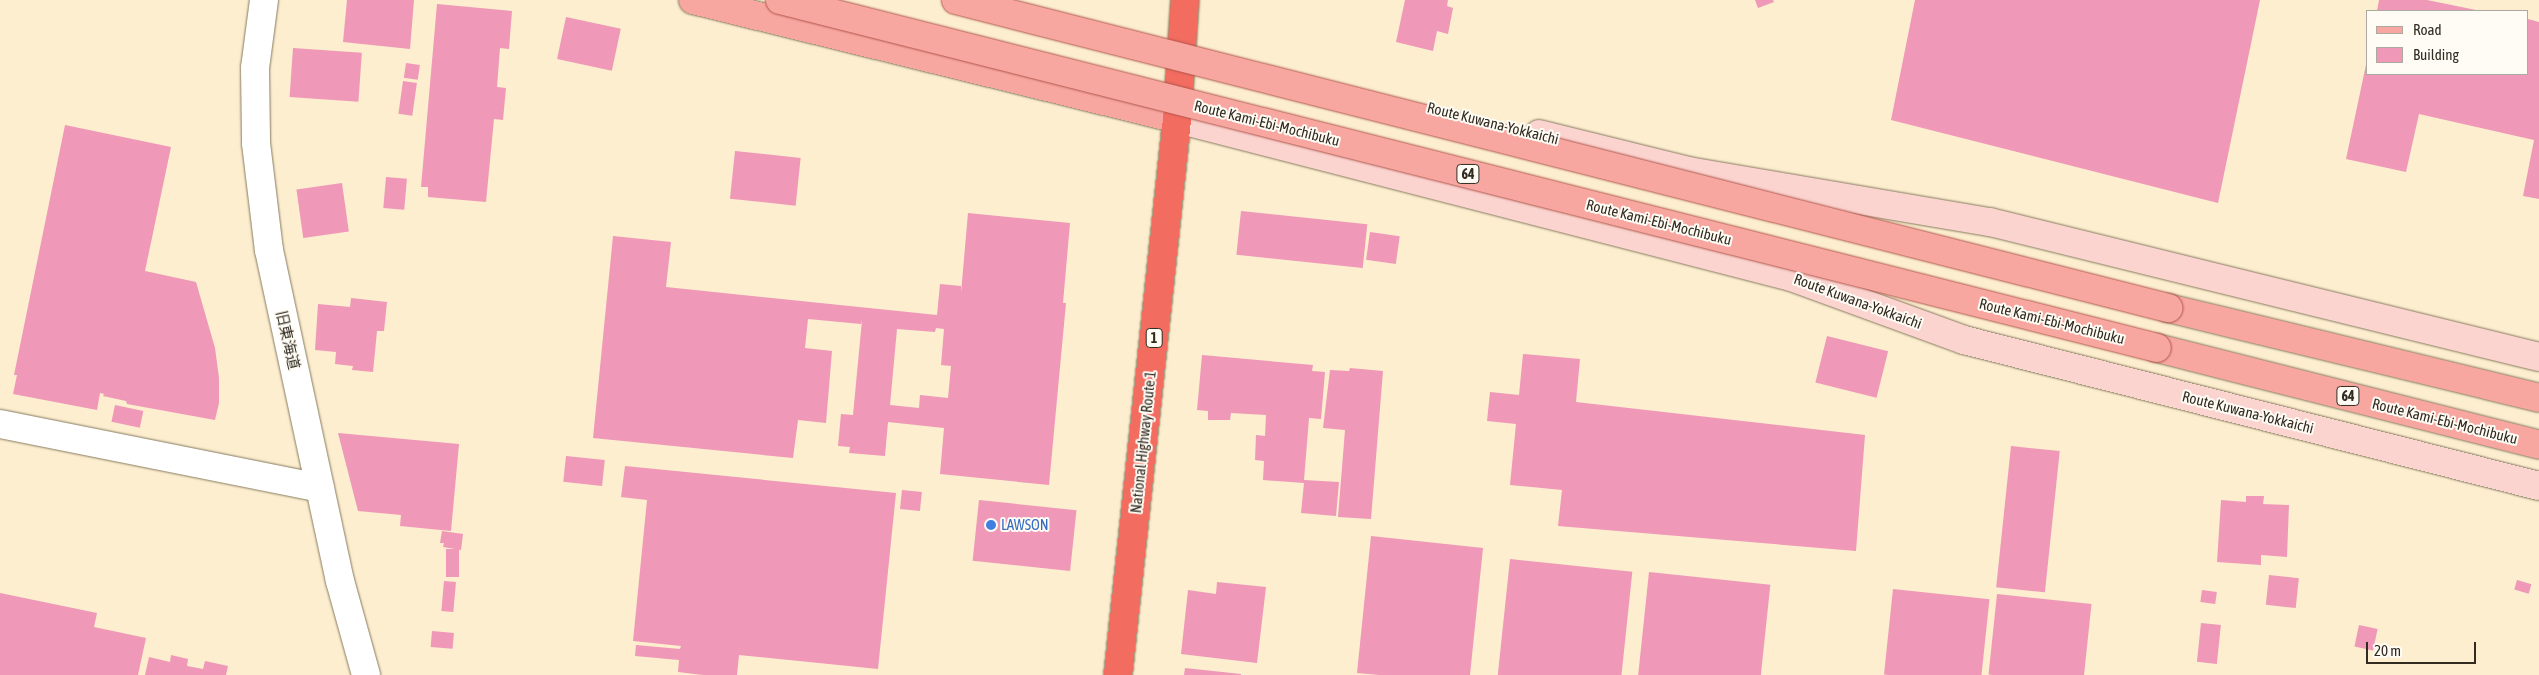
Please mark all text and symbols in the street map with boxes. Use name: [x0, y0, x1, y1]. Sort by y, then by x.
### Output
legend: [2366, 10, 2529, 75]
text: Road: [2413, 21, 2442, 38]
text: Building: [2413, 46, 2459, 63]
street label: Route Kami-Ebi-Mochibuku: [1192, 96, 1342, 150]
street label: Route Kuwana-Yokkaichi: [1425, 98, 1561, 148]
road number: 64: [1456, 162, 1480, 185]
street label: Route Kami-Ebi-Mochibuku: [1584, 195, 1734, 249]
street label: Route Kuwana-Yokkaichi: [1792, 269, 1924, 333]
street label: Route Kami-Ebi-Mochibuku: [1977, 294, 2127, 348]
street label: 旧東海道: [272, 309, 304, 371]
road number: 1: [1145, 326, 1163, 349]
street label: National Highway Route 1: [1127, 370, 1159, 514]
road number: 64: [2336, 384, 2360, 408]
street label: Route Kuwana-Yokkaichi: [2180, 387, 2316, 437]
street label: Route Kami-Ebi-Mochibuku: [2370, 394, 2520, 448]
place label: LAWSON: [1001, 516, 1049, 534]
marker: LAWSON: [985, 519, 997, 531]
scale bar: [2369, 632, 2479, 664]
text: 20 m: [2374, 642, 2401, 659]

